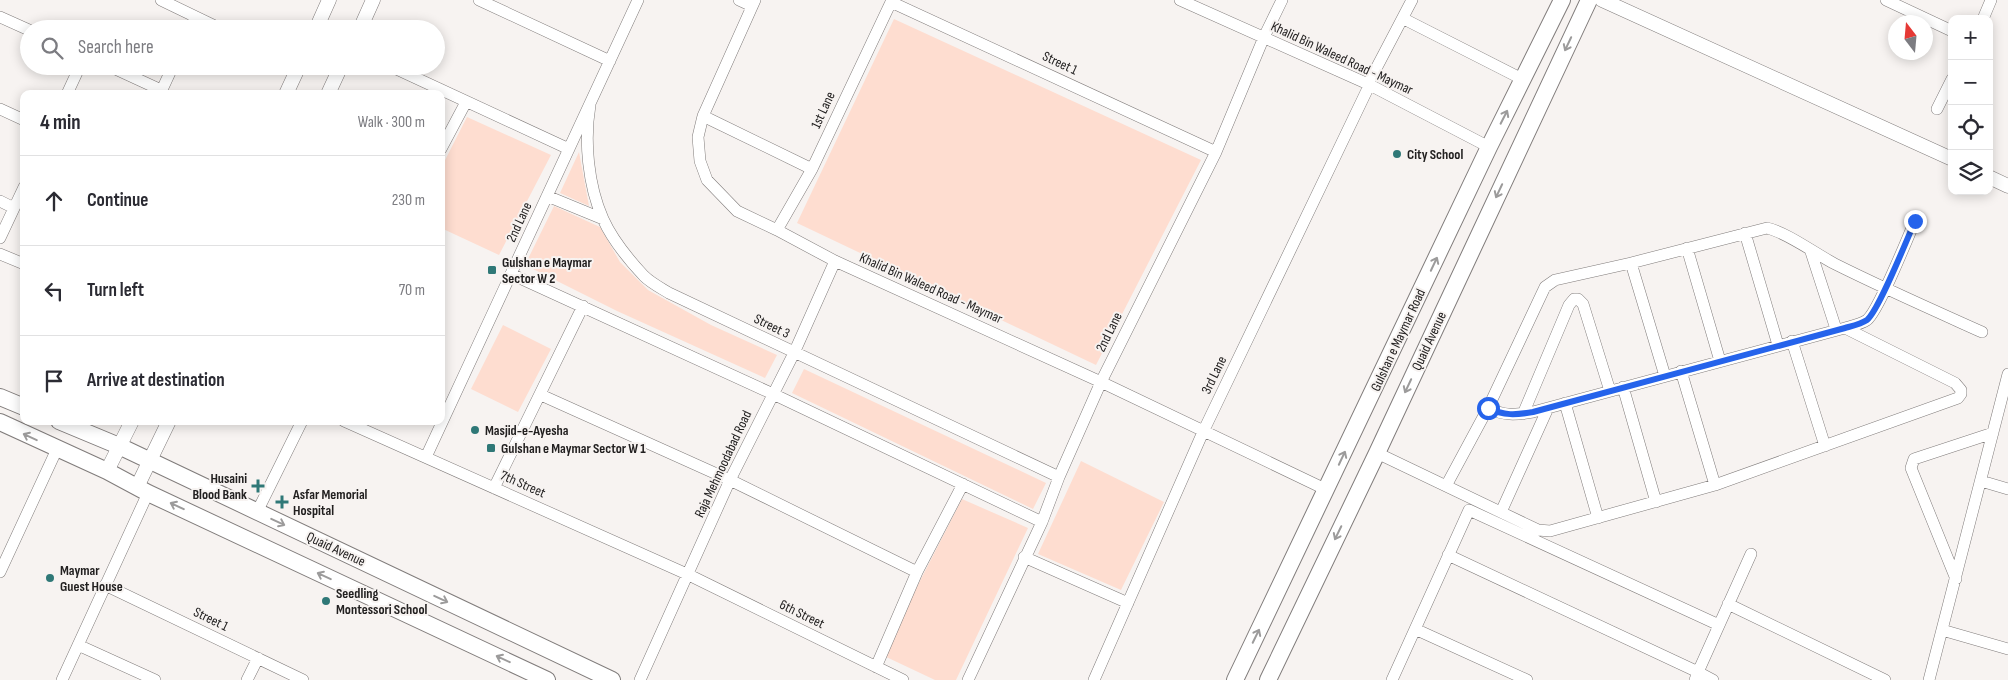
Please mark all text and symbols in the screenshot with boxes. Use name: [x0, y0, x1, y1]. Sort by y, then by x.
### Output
north arrow: [1888, 15, 1933, 60]
map controls: [1948, 15, 1993, 195]
button: +: [1948, 15, 1993, 60]
street label: Khalid Bin Waleed Road - Maymar: [1268, 18, 1416, 98]
search box: [20, 20, 445, 75]
icon: search: [38, 34, 66, 62]
text: Search here: [78, 36, 154, 59]
one-way arrow: [1563, 36, 1572, 51]
street label: Street 1: [1040, 48, 1080, 78]
button: −: [1948, 60, 1993, 105]
street label: 1st Lane: [807, 89, 839, 131]
button: locate: [1948, 105, 1993, 150]
text: 4 min: [40, 110, 81, 135]
one-way arrow: [1500, 111, 1510, 125]
text: Walk · 300 m: [358, 113, 425, 132]
place label: City School: [1407, 146, 1463, 163]
marker: City School: [1391, 148, 1403, 160]
button: layers: [1948, 150, 1993, 195]
one-way arrow: [1494, 183, 1503, 198]
icon: ahead: [40, 187, 68, 215]
text: Continue: [87, 189, 148, 212]
text: 230 m: [392, 191, 425, 210]
street label: 2nd Lane: [502, 199, 536, 245]
route end: [1904, 210, 1927, 233]
street label: Khalid Bin Waleed Road - Maymar: [857, 249, 1005, 327]
place label: Gulshan e Maymar Sector W 2: [502, 254, 593, 287]
one-way arrow: [1430, 257, 1439, 272]
marker: Gulshan e Maymar Sector W 2: [486, 264, 498, 276]
icon: left: [40, 277, 68, 305]
text: Turn left: [87, 279, 144, 302]
text: 70 m: [399, 281, 425, 300]
street label: Gulshan e Maymar Road: [1367, 286, 1429, 394]
street label: 2nd Lane: [1092, 309, 1126, 355]
street label: Quaid Avenue: [1408, 309, 1450, 373]
street label: Street 3: [751, 310, 793, 342]
street label: 3rd Lane: [1198, 353, 1230, 397]
icon: arrive: [40, 367, 68, 395]
text: Arrive at destination: [87, 369, 225, 392]
one-way arrow: [1403, 378, 1412, 393]
route start: [1477, 397, 1500, 420]
street label: Raja Mehmoodabad Road: [691, 408, 755, 520]
place label: Masjid-e-Ayesha: [485, 422, 569, 439]
marker: Masjid-e-Ayesha: [469, 424, 481, 436]
one-way arrow: [23, 431, 38, 441]
place label: Gulshan e Maymar Sector W 1: [501, 440, 646, 457]
marker: Gulshan e Maymar Sector W 1: [485, 442, 497, 454]
one-way arrow: [1338, 451, 1347, 466]
street label: 7th Street: [498, 467, 548, 501]
place label: Husaini Blood Bank: [192, 470, 247, 503]
marker: Husaini Blood Bank: [251, 479, 265, 493]
place label: Asfar Memorial Hospital: [292, 486, 368, 519]
marker: Asfar Memorial Hospital: [275, 495, 289, 509]
one-way arrow: [170, 501, 185, 511]
one-way arrow: [270, 518, 285, 528]
one-way arrow: [1333, 525, 1343, 540]
street label: Quaid Avenue: [304, 528, 368, 570]
place label: Maymar Guest House: [60, 562, 123, 595]
one-way arrow: [317, 570, 332, 580]
marker: Maymar Guest House: [44, 572, 56, 584]
place label: Seedling Montessori School: [336, 585, 428, 618]
marker: Seedling Montessori School: [320, 595, 332, 607]
one-way arrow: [433, 595, 448, 604]
street label: 6th Street: [777, 596, 827, 632]
street label: Street 1: [191, 603, 231, 635]
one-way arrow: [1252, 629, 1262, 644]
one-way arrow: [496, 654, 511, 664]

